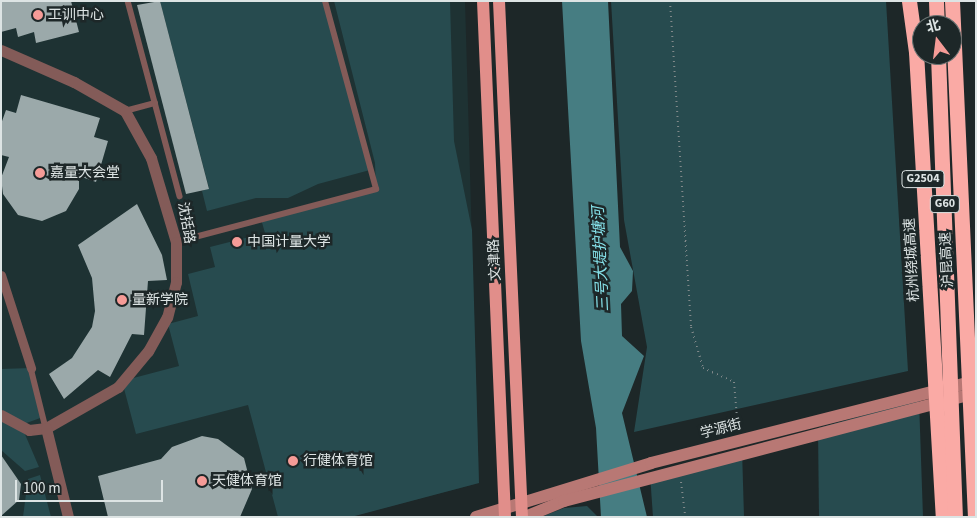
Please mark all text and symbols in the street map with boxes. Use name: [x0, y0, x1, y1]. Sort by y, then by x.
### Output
place label: 工训中心: [48, 7, 104, 23]
marker: 工训中心: [32, 9, 44, 21]
north arrow: [912, 15, 962, 65]
text: 北: [924, 15, 943, 38]
place label: 嘉量大会堂: [50, 165, 120, 181]
marker: 嘉量大会堂: [34, 167, 46, 179]
road number: G2504: [900, 170, 946, 188]
road number: G60: [929, 194, 961, 213]
street label: 沈括路: [174, 201, 198, 245]
water label: 三号大堤护塘河: [589, 206, 613, 312]
street label: 杭州绕城高速: [901, 218, 923, 302]
street label: 沪昆高速: [937, 232, 957, 288]
place label: 中国计量大学: [247, 234, 331, 250]
marker: 中国计量大学: [231, 236, 243, 248]
street label: 文津路: [486, 239, 504, 281]
place label: 量新学院: [132, 292, 188, 308]
marker: 量新学院: [116, 294, 128, 306]
street label: 学源街: [699, 416, 743, 442]
place label: 行健体育馆: [303, 453, 373, 469]
marker: 行健体育馆: [287, 455, 299, 467]
scale bar: [18, 470, 165, 502]
place label: 天健体育馆: [212, 473, 282, 489]
marker: 天健体育馆: [196, 475, 208, 487]
text: 100 m: [23, 478, 61, 499]

